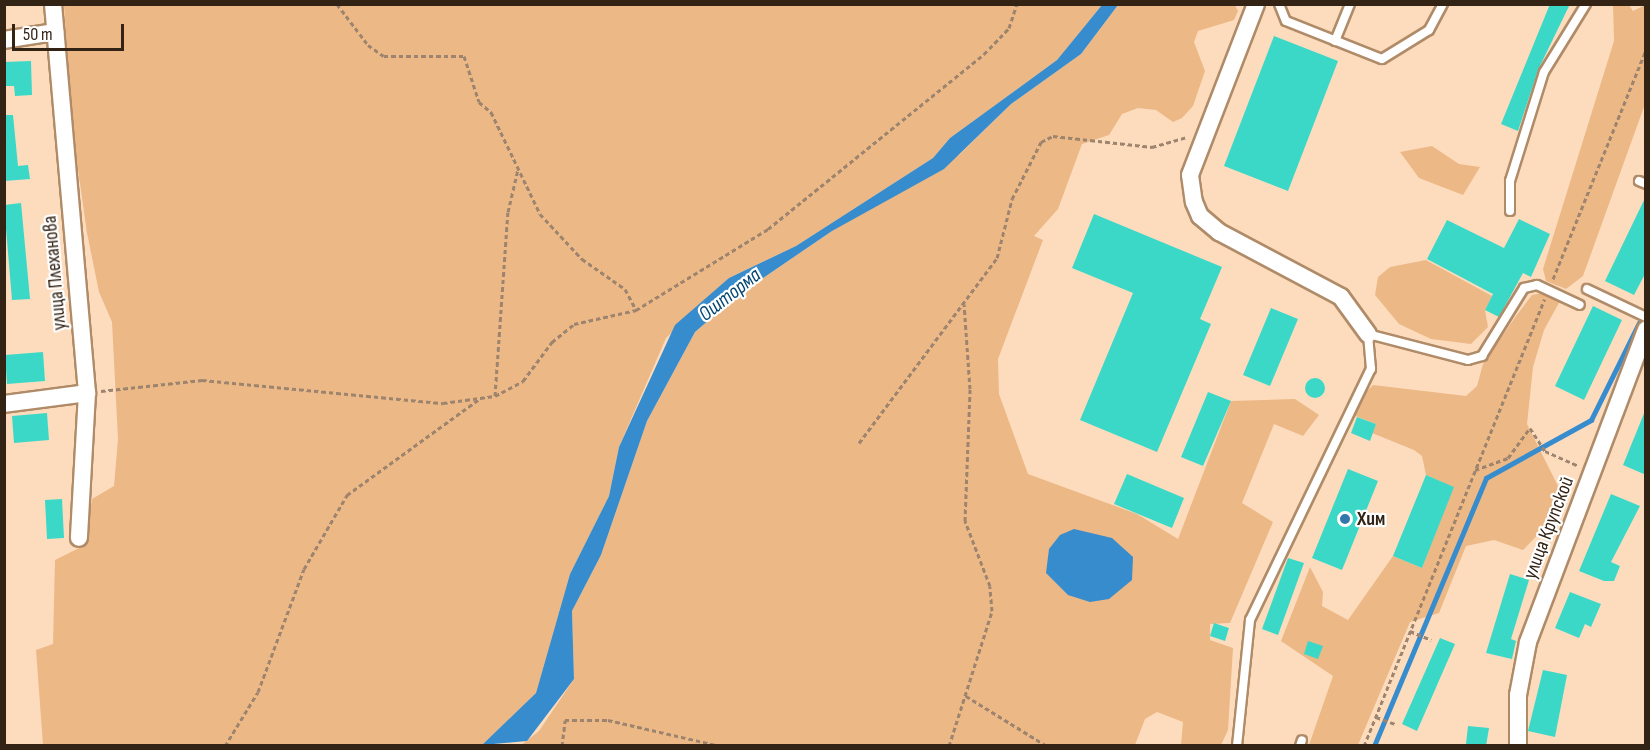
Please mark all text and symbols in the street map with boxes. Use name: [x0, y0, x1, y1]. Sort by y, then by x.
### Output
scale bar: [15, 12, 128, 50]
text: 50 m: [23, 24, 53, 45]
street label: улица Плеханова: [38, 215, 72, 331]
water label: Ошторма: [694, 263, 766, 327]
street label: улица Крупской: [1519, 474, 1579, 582]
place label: Хим: [1357, 507, 1385, 531]
marker: Хим: [1338, 512, 1352, 526]

